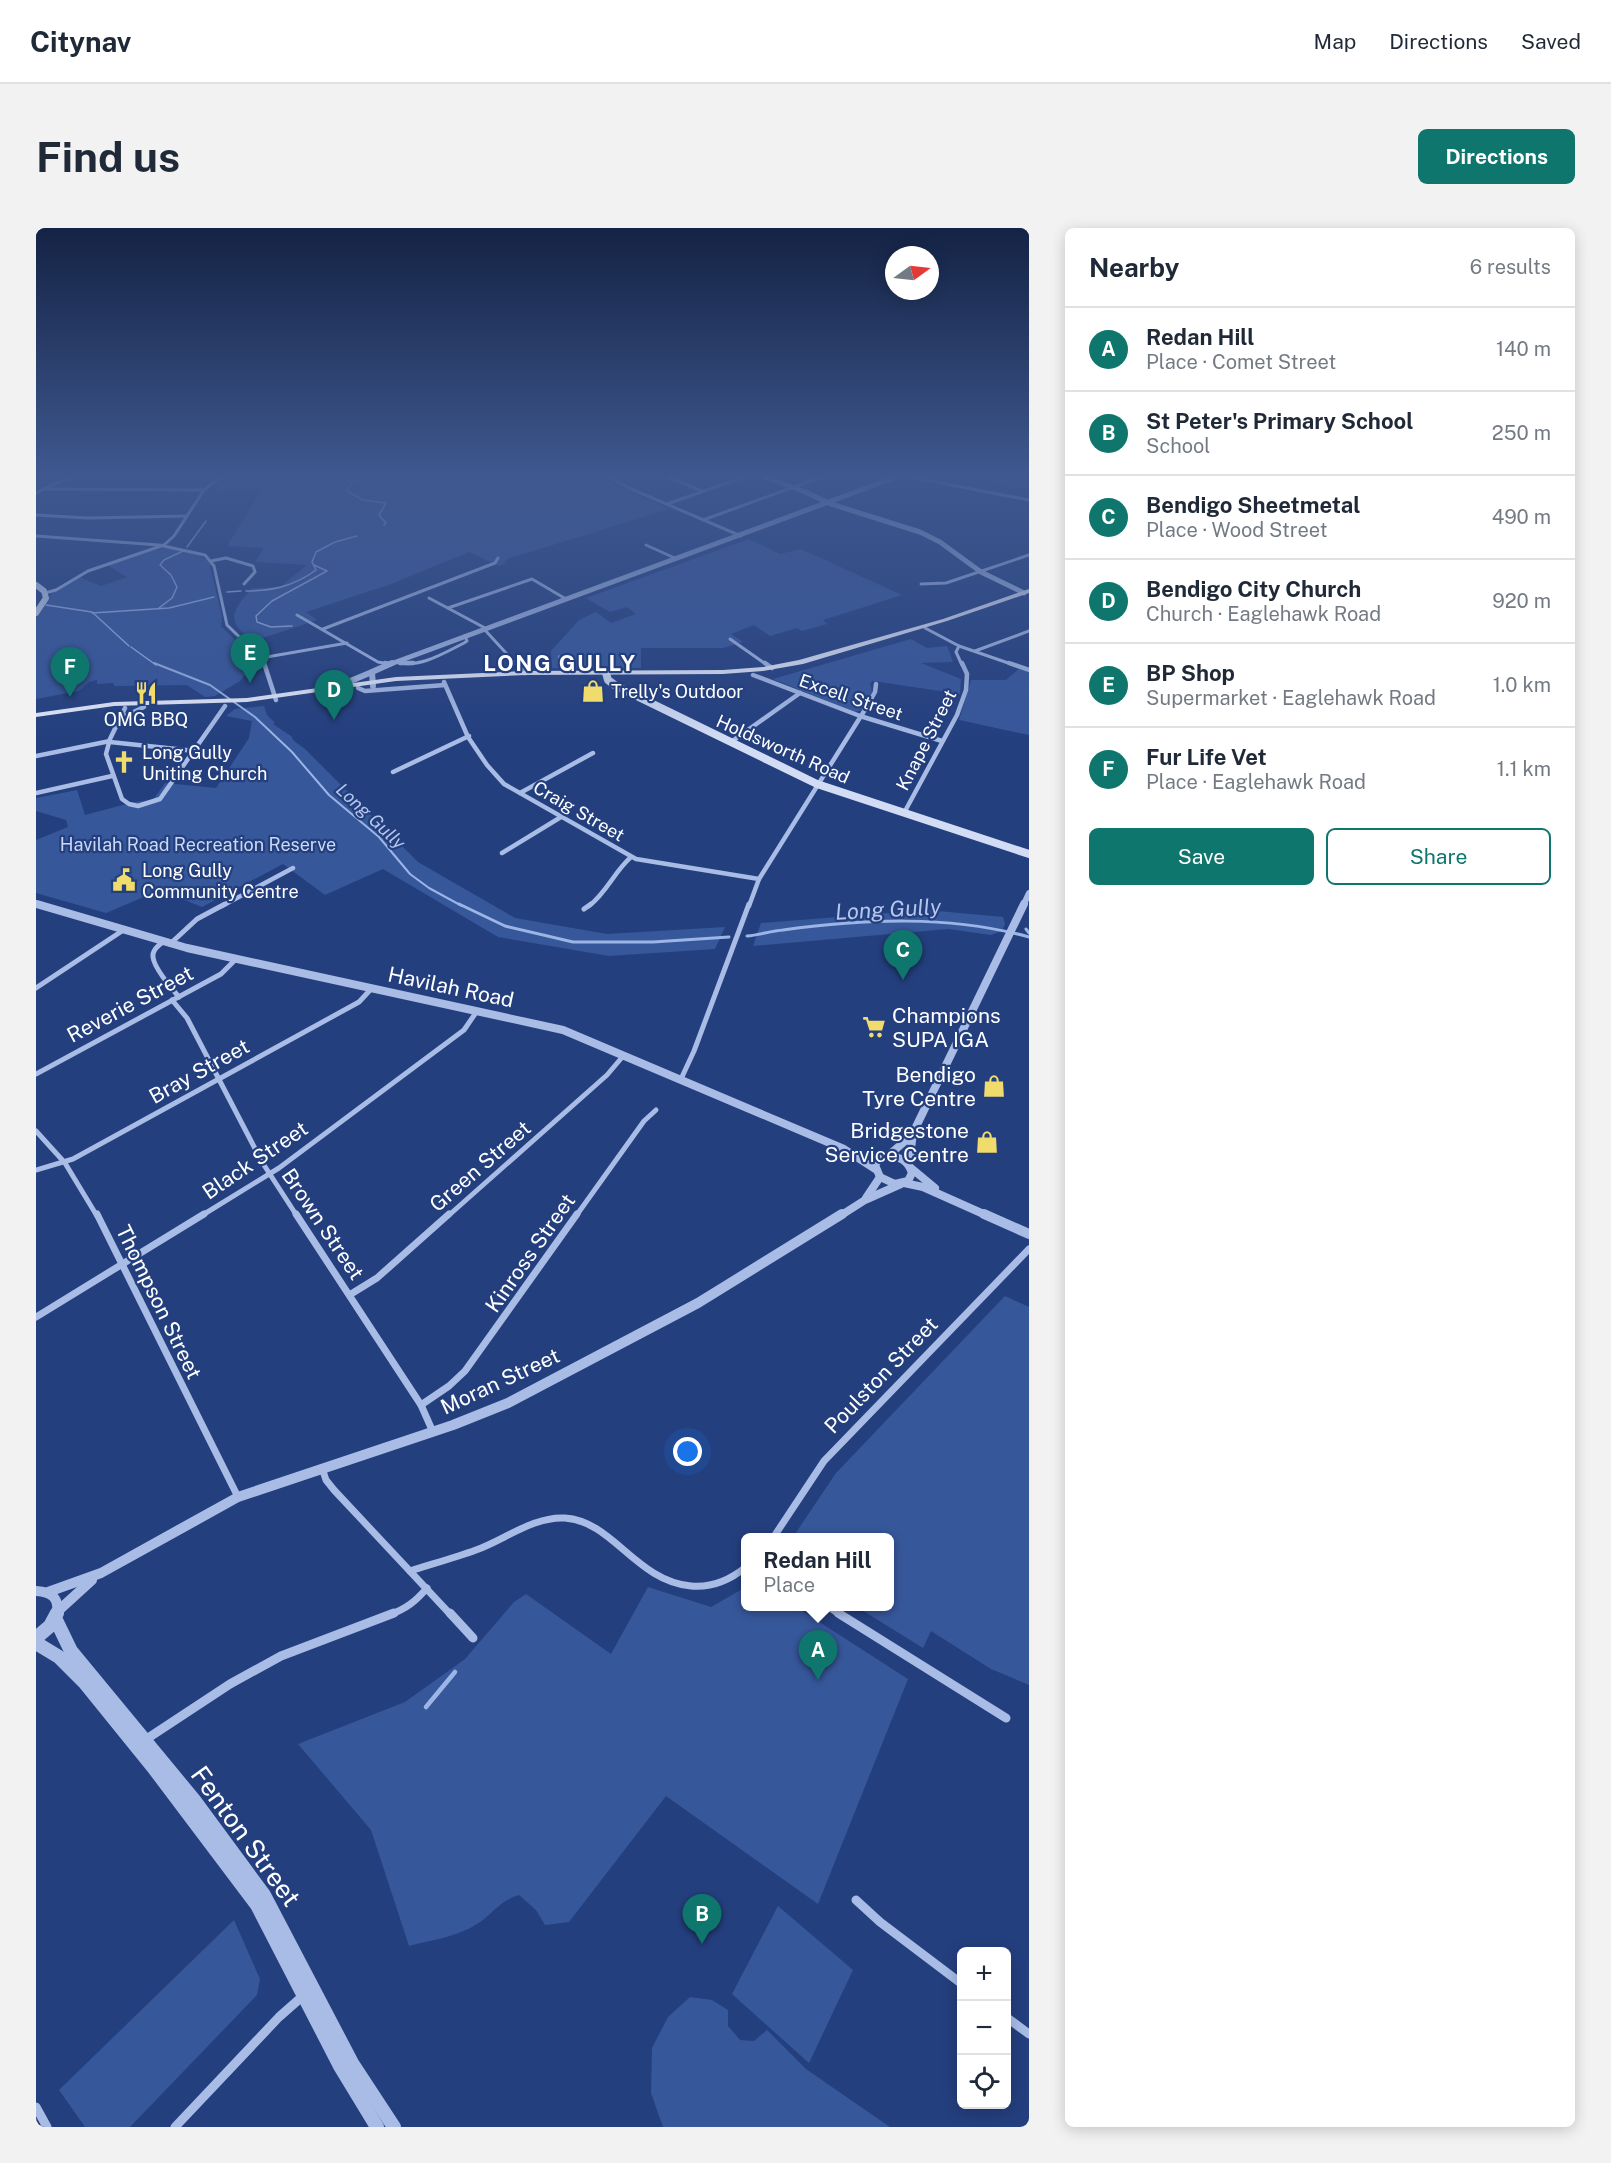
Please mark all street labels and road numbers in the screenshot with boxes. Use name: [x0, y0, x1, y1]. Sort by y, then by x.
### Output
street label: Excell Street: [796, 669, 906, 725]
street label: Knape Street: [892, 686, 960, 794]
street label: Holdsworth Road: [713, 710, 853, 788]
street label: Craig Street: [530, 776, 628, 846]
street label: Reverie Street: [63, 960, 197, 1048]
street label: Havilah Road: [386, 961, 516, 1013]
street label: Bray Street: [144, 1033, 254, 1109]
street label: Green Street: [424, 1115, 536, 1217]
street label: Black Street: [198, 1116, 312, 1204]
street label: Brown Street: [277, 1164, 369, 1284]
street label: Kinross Street: [480, 1189, 580, 1317]
street label: Thompson Street: [111, 1221, 207, 1383]
street label: Poulston Street: [819, 1312, 943, 1438]
street label: Moran Street: [437, 1343, 563, 1419]
street label: Fenton Street: [185, 1760, 307, 1912]

